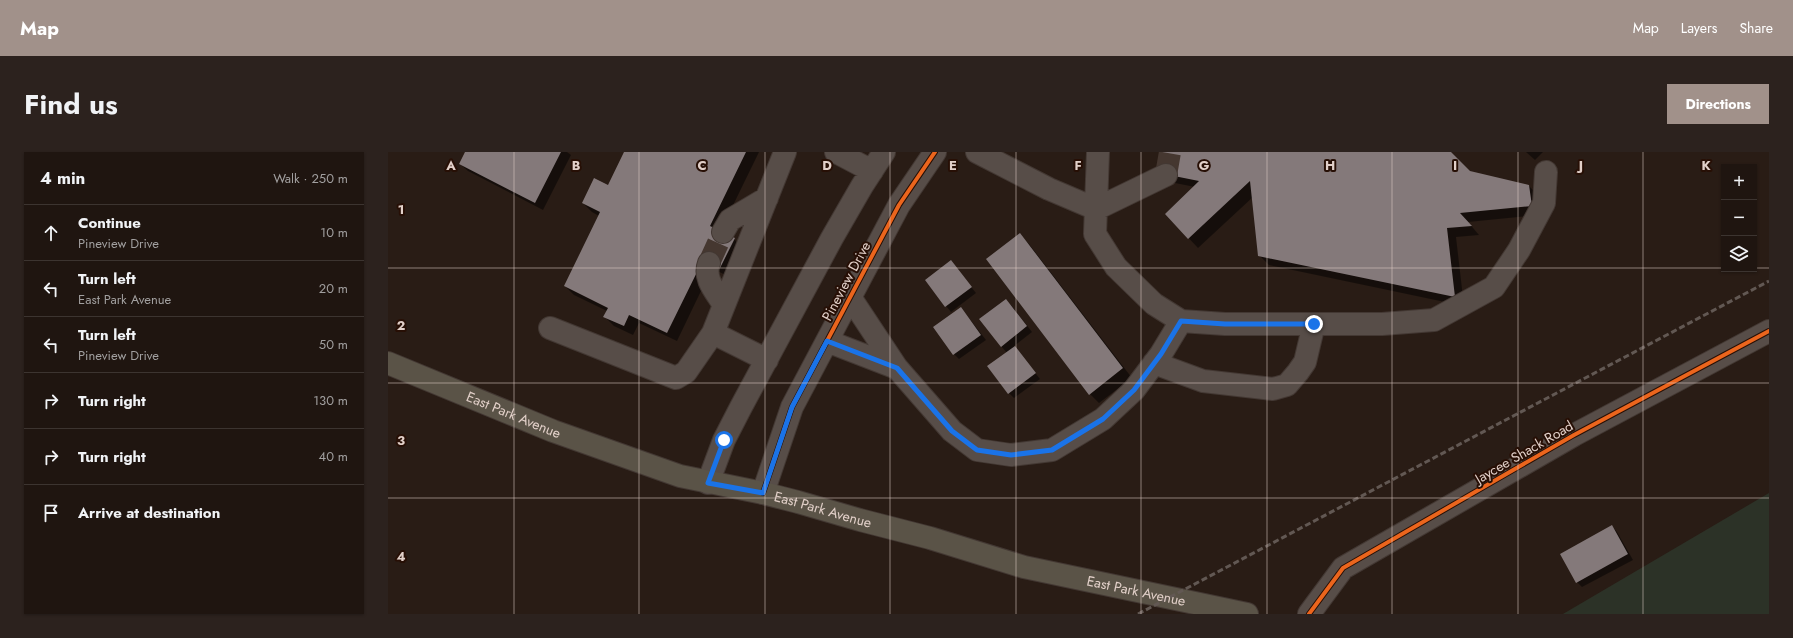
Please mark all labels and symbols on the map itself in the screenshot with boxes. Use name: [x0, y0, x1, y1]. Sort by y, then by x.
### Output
text: A: [445, 156, 456, 175]
text: B: [572, 156, 581, 175]
text: C: [697, 156, 707, 175]
text: D: [822, 156, 832, 175]
text: E: [949, 156, 957, 175]
text: F: [1074, 156, 1082, 175]
text: G: [1199, 156, 1210, 175]
text: H: [1325, 156, 1335, 175]
text: I: [1453, 156, 1457, 175]
text: J: [1576, 156, 1583, 175]
text: K: [1701, 156, 1711, 175]
text: 1: [398, 200, 404, 219]
street label: Pineview Drive: [817, 238, 875, 324]
route end: [1305, 315, 1323, 333]
text: 2: [397, 316, 405, 335]
street label: East Park Avenue: [463, 386, 564, 443]
street label: Jaycee Shack Road: [1470, 416, 1577, 489]
text: 3: [397, 431, 405, 450]
route start: [715, 431, 733, 449]
street label: East Park Avenue: [772, 486, 874, 533]
text: 4: [396, 547, 406, 566]
street label: East Park Avenue: [1085, 571, 1188, 611]

